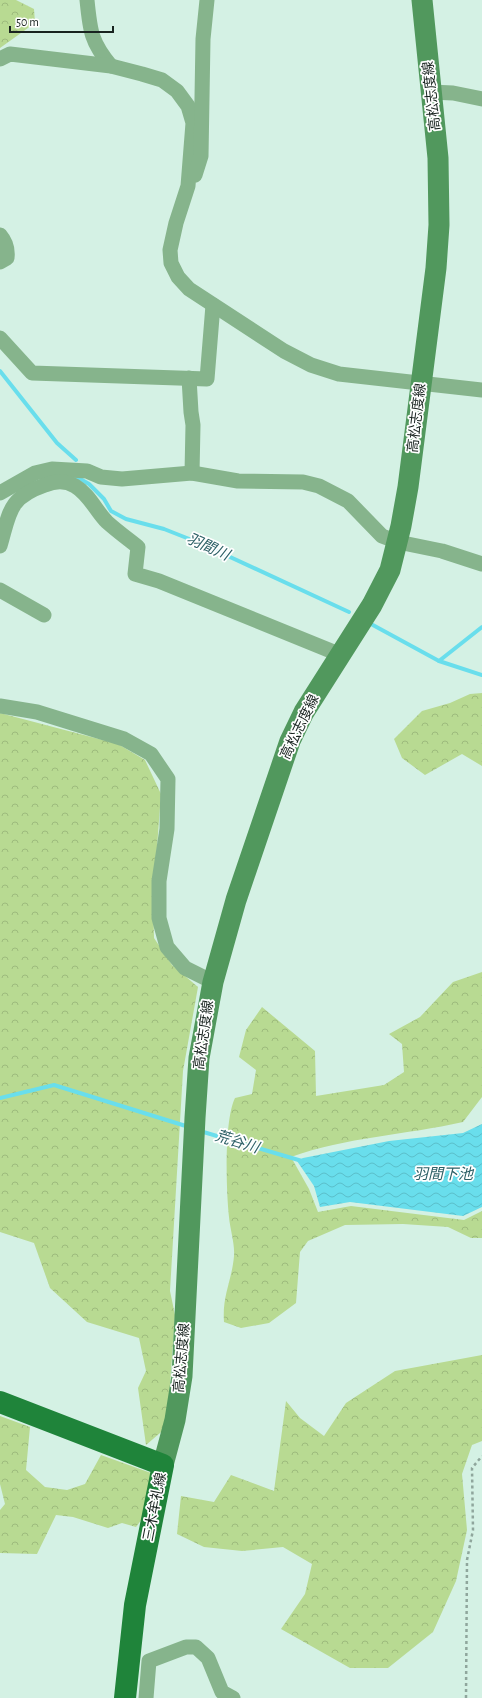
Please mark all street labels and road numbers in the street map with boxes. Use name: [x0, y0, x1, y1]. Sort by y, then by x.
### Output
street label: 高松志度線: [420, 60, 443, 132]
street label: 高松志度線: [405, 382, 428, 454]
street label: 高松志度線: [277, 692, 322, 762]
street label: 高松志度線: [191, 999, 216, 1071]
street label: 高松志度線: [171, 1322, 192, 1393]
street label: 三木牟礼線: [140, 1471, 169, 1543]

